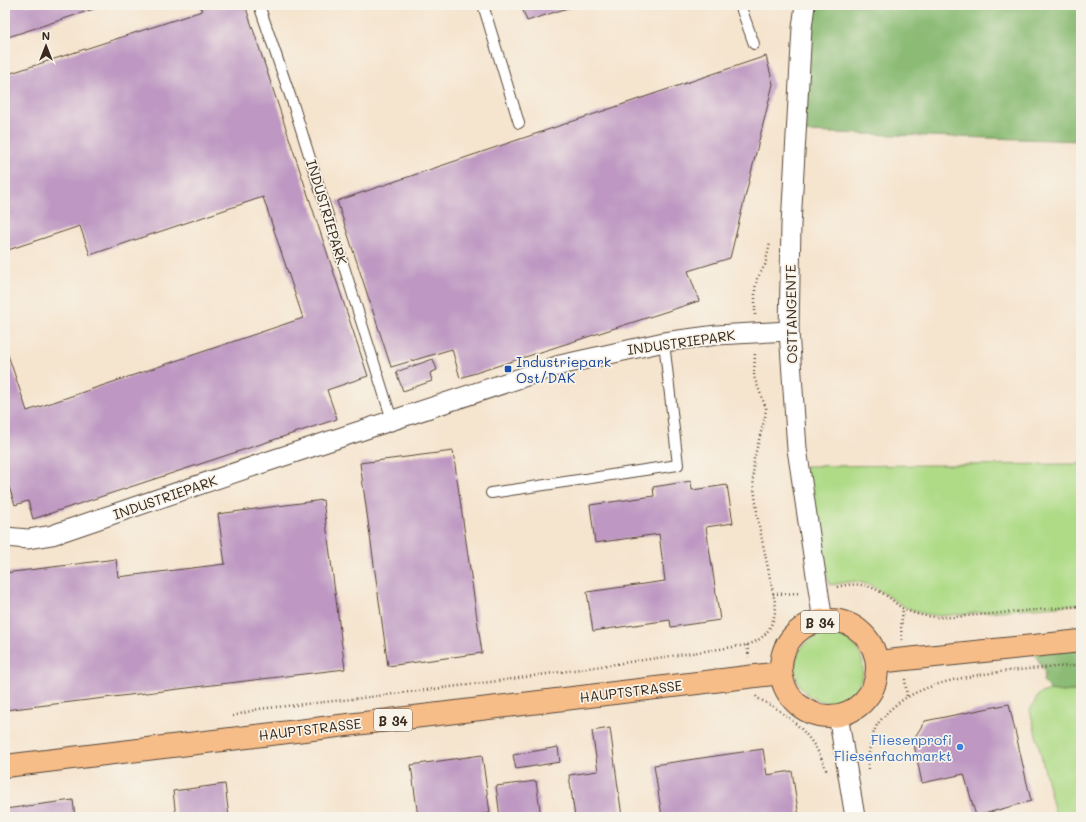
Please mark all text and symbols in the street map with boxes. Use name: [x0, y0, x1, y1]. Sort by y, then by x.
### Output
north arrow: [26, 26, 66, 66]
text: N: [42, 28, 50, 43]
street label: INDUSTRIEPARK: [302, 157, 352, 267]
street label: OSTTANGENTE: [781, 264, 801, 364]
street label: INDUSTRIEPARK: [626, 325, 737, 359]
place label: Industriepark Ost/DAK: [516, 352, 611, 387]
marker: Industriepark Ost/DAK: [503, 364, 513, 374]
street label: INDUSTRIEPARK: [110, 470, 220, 524]
road number: B 34: [801, 611, 839, 633]
street label: HAUPTSTRASSE: [578, 675, 684, 707]
road number: B 34: [374, 709, 412, 731]
street label: HAUPTSTRASSE: [257, 713, 363, 745]
place label: Fliesenprofi Fliesenfachmarkt: [834, 730, 952, 765]
marker: Fliesenprofi Fliesenfachmarkt: [955, 742, 965, 752]

